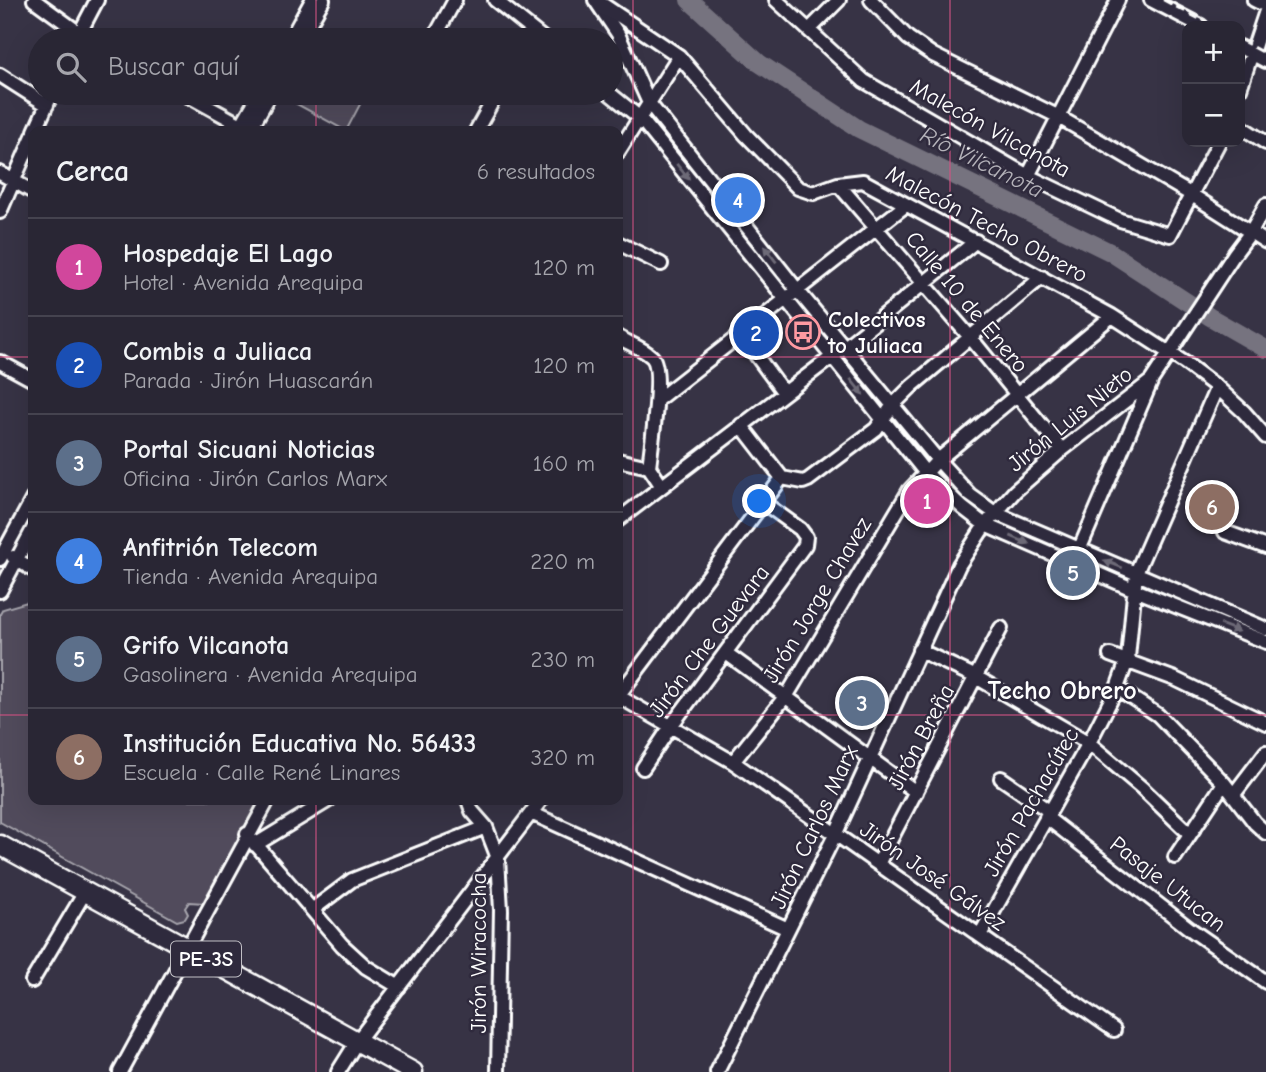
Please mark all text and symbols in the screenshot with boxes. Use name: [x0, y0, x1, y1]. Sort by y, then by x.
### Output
map controls: [1182, 21, 1245, 147]
button: +: [1182, 21, 1245, 84]
search box: [28, 28, 623, 105]
icon: search: [52, 48, 90, 86]
text: Buscar aquí: [108, 52, 239, 82]
street label: Malecón Vilcanota: [905, 73, 1075, 183]
button: −: [1182, 84, 1245, 147]
water label: Río Vilcanota: [916, 120, 1048, 204]
text: Cerca: [56, 154, 129, 189]
text: 6 resultados: [477, 158, 595, 185]
street label: Malecón Techo Obrero: [882, 159, 1092, 289]
one-way arrow: [676, 162, 691, 180]
pin: 4: [715, 174, 761, 226]
street label: Calle 10 de Enero: [900, 226, 1034, 378]
text: Hospedaje El Lago: [123, 239, 333, 269]
one-way arrow: [762, 246, 777, 264]
text: 1: [74, 254, 84, 281]
text: 120 m: [533, 254, 595, 281]
text: Hotel · Avenida Arequipa: [123, 269, 364, 296]
place label: Colectivos to Juliaca: [827, 306, 926, 359]
pin: 2: [733, 307, 779, 359]
bus stop icon: Colectivos to Juliaca: [784, 313, 822, 351]
text: Combis a Juliaca: [123, 337, 312, 367]
text: 2: [73, 352, 85, 379]
text: 120 m: [533, 352, 595, 379]
street label: Jirón Luis Nieto: [1002, 361, 1138, 477]
text: Parada · Jirón Huascarán: [123, 367, 373, 394]
one-way arrow: [849, 378, 864, 395]
text: Portal Sicuani Noticias: [123, 435, 375, 465]
text: 3: [73, 450, 85, 477]
text: 160 m: [533, 450, 595, 477]
text: Oficina · Jirón Carlos Marx: [123, 465, 387, 492]
pin: 1: [904, 475, 950, 527]
pin: 6: [1189, 481, 1235, 533]
your location: [742, 484, 776, 518]
street label: Jirón Jorge Chavez: [757, 512, 877, 688]
text: Anfitrión Telecom: [123, 533, 318, 563]
one-way arrow: [1010, 534, 1031, 545]
pin: 5: [1050, 547, 1096, 599]
text: 4: [74, 548, 84, 575]
text: 220 m: [530, 548, 595, 575]
one-way arrow: [1102, 558, 1123, 569]
street label: Jirón Che Guevara: [643, 560, 775, 722]
text: Tienda · Avenida Arequipa: [123, 563, 378, 590]
one-way arrow: [1220, 622, 1241, 633]
text: Grifo Vilcanota: [123, 631, 289, 661]
text: 5: [73, 646, 85, 673]
text: 230 m: [531, 646, 595, 673]
text: Gasolinera · Avenida Arequipa: [123, 661, 418, 688]
district label: Techo Obrero: [987, 676, 1137, 706]
pin: 3: [839, 677, 885, 729]
street label: Jirón Breña: [882, 680, 960, 794]
street label: Jirón Pachacútec: [978, 723, 1084, 881]
text: Institución Educativa No. 56433: [123, 729, 476, 759]
street label: Jirón Carlos Marx: [764, 741, 864, 913]
text: 6: [73, 744, 85, 771]
text: 320 m: [531, 744, 595, 771]
text: Escuela · Calle René Linares: [123, 759, 400, 786]
street label: Jirón José Gálvez: [855, 816, 1011, 936]
street label: Pasaje Utucan: [1105, 830, 1231, 938]
street label: Jirón Wiracocha: [465, 873, 492, 1034]
road number: PE-3S: [171, 942, 241, 976]

